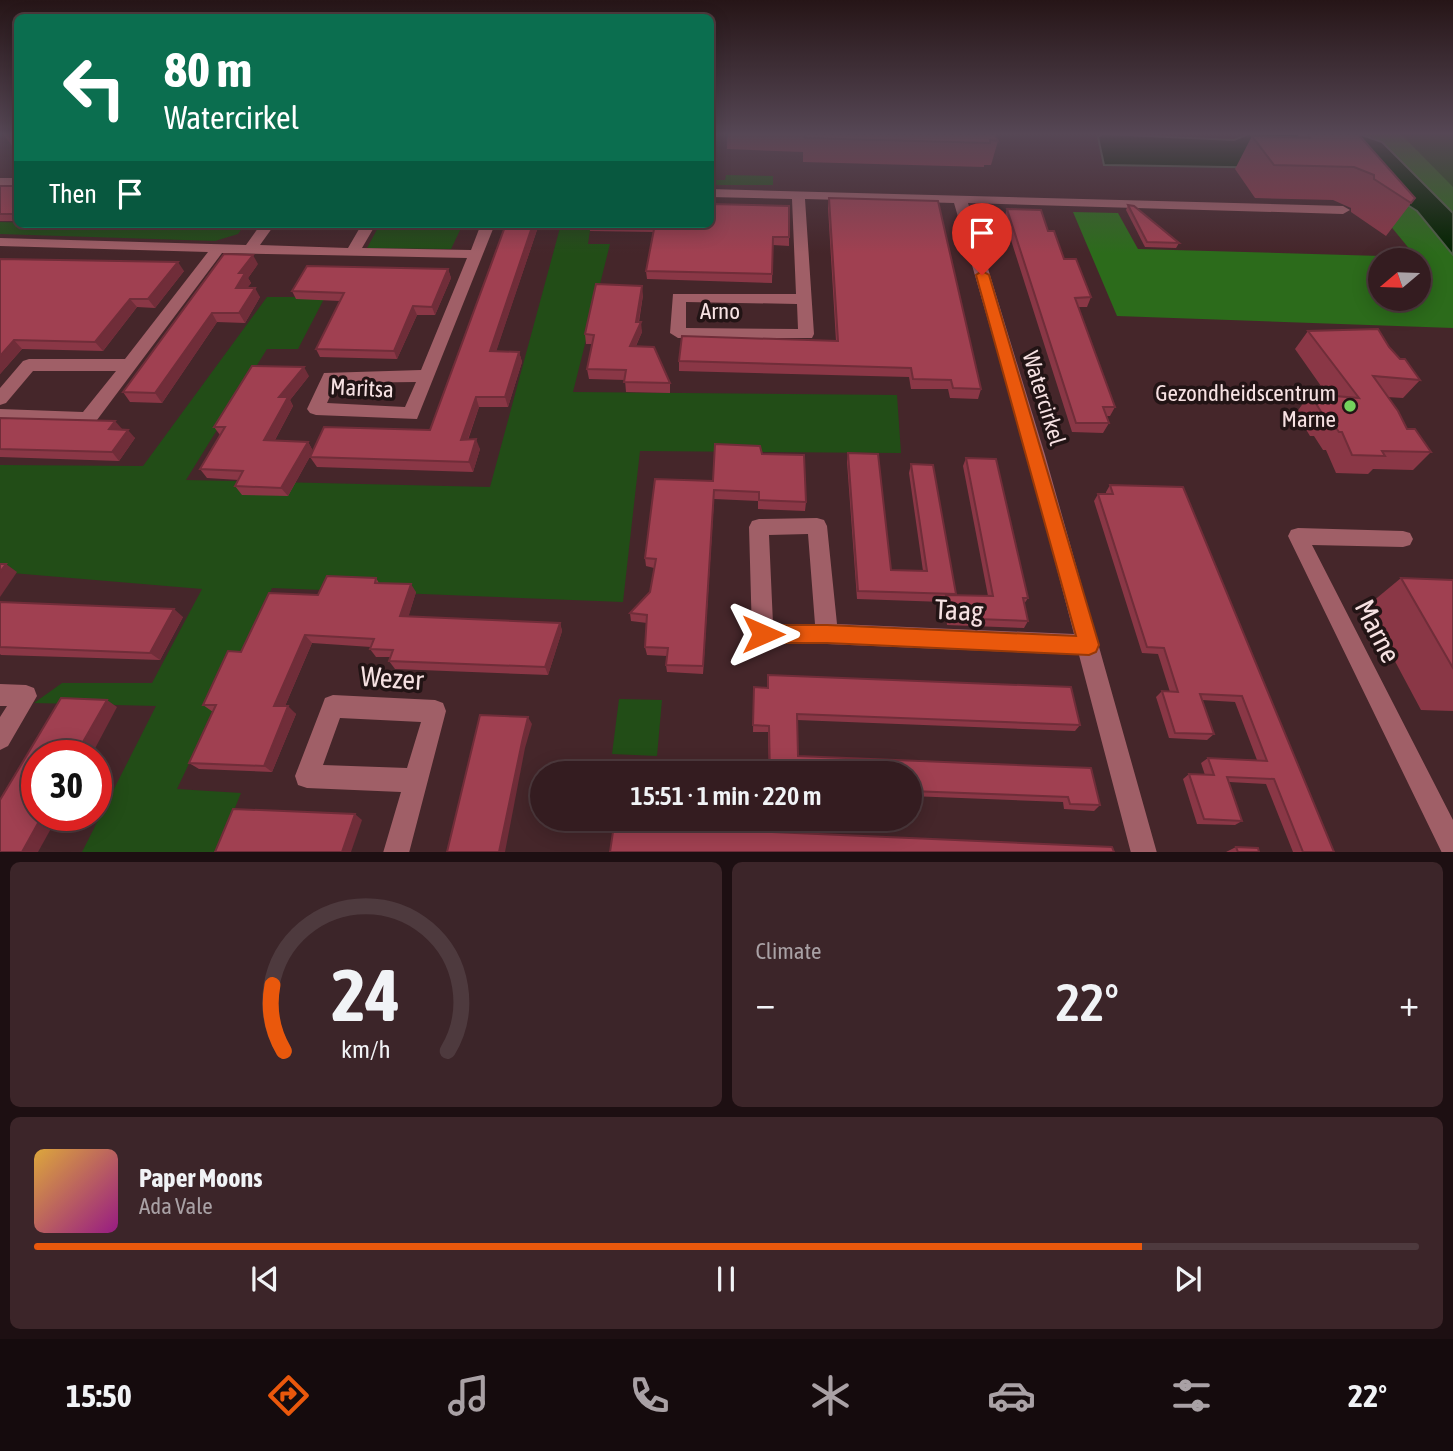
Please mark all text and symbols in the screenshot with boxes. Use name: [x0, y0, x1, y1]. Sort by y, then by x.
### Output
text: 80 m: [164, 41, 252, 97]
icon: left: [49, 42, 140, 133]
text: Watercirkel: [164, 99, 299, 136]
icon: arrive: [111, 175, 149, 213]
text: Then: [49, 179, 97, 209]
pin: [952, 203, 1012, 275]
icon: arrive: [963, 214, 1001, 252]
north arrow: [1368, 248, 1432, 312]
map controls: [1368, 248, 1431, 311]
street label: Arno: [700, 298, 740, 324]
street label: Watercirkel: [1017, 348, 1071, 448]
street label: Maritsa: [330, 373, 394, 403]
place label: Gezondheidscentrum Marne: [1155, 380, 1336, 432]
marker: Gezondheidscentrum Marne: [1342, 398, 1358, 414]
street label: Taag: [934, 593, 984, 627]
street label: Marne: [1349, 594, 1407, 668]
position arrow: [726, 597, 800, 671]
street label: Wezer: [359, 660, 425, 696]
speed limit sign: 30: [21, 740, 112, 831]
text: 15:51 · 1 min · 220 m: [631, 781, 821, 811]
text: Climate: [756, 938, 821, 964]
text: 24: [332, 953, 400, 1036]
text: 22°: [1056, 972, 1119, 1032]
text: −: [756, 981, 775, 1024]
text: +: [1399, 981, 1419, 1024]
text: km/h: [341, 1034, 391, 1062]
text: Paper Moons: [139, 1163, 262, 1193]
text: Ada Vale: [139, 1193, 213, 1219]
icon: previous: [246, 1260, 284, 1298]
icon: pause: [707, 1260, 745, 1298]
icon: next: [1169, 1260, 1207, 1298]
icon: directions: [264, 1371, 313, 1420]
icon: music: [444, 1371, 493, 1420]
icon: phone: [625, 1371, 674, 1420]
icon: climate: [806, 1371, 855, 1420]
icon: car: [987, 1371, 1036, 1420]
icon: filters: [1167, 1371, 1216, 1420]
text: 15:50: [66, 1377, 132, 1414]
text: 22°: [1348, 1377, 1387, 1414]

